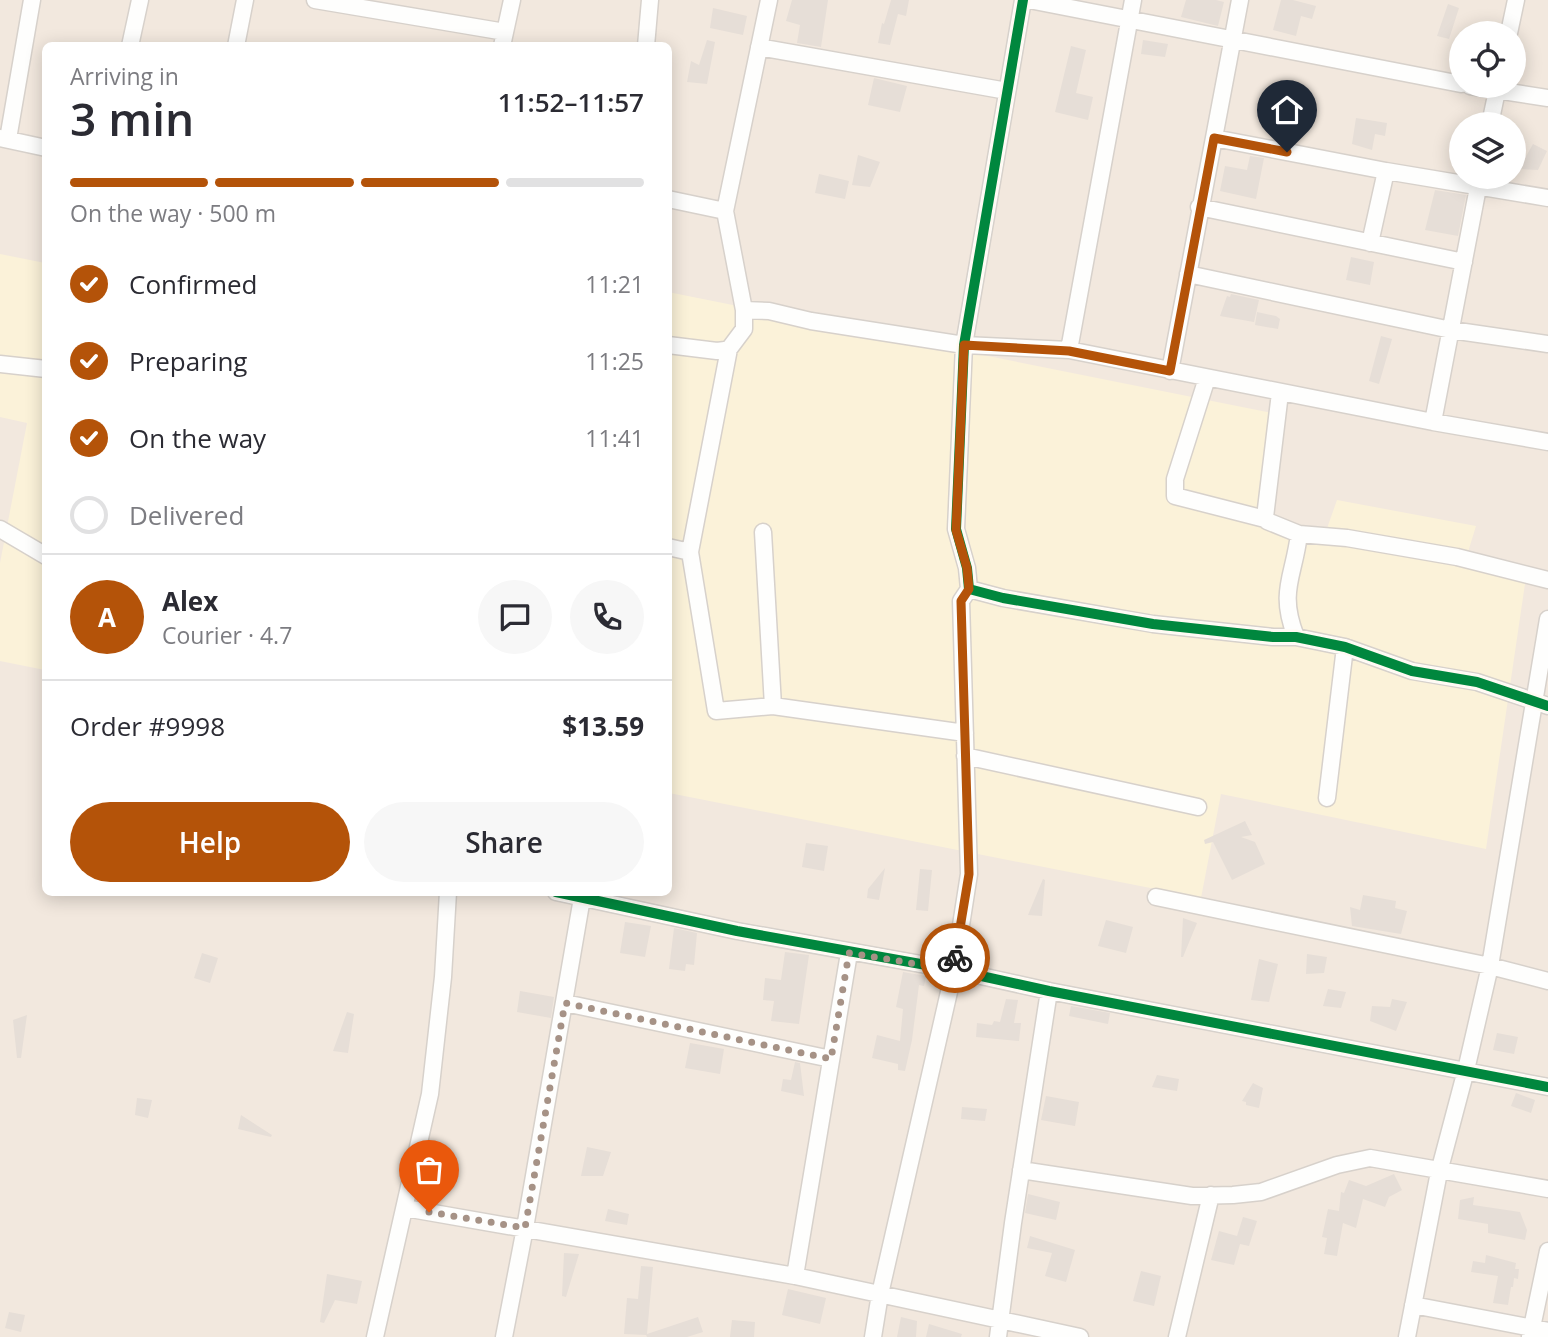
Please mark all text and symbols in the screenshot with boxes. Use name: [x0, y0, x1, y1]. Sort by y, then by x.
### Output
map controls: [1449, 21, 1526, 189]
button: locate: [1449, 21, 1526, 98]
text: Arriving in: [70, 60, 179, 92]
pin: [1257, 80, 1317, 152]
text: 11:52–11:57: [498, 84, 644, 120]
text: 3 min: [70, 87, 194, 149]
icon: home: [1268, 91, 1306, 129]
button: layers: [1449, 112, 1526, 189]
text: On the way · 500 m: [70, 197, 276, 229]
icon: check: [70, 265, 108, 303]
text: Confirmed: [129, 266, 257, 302]
text: 11:21: [585, 268, 644, 300]
icon: check: [70, 342, 108, 380]
text: Preparing: [129, 343, 247, 379]
text: 11:25: [585, 345, 644, 377]
icon: check: [70, 419, 108, 457]
text: On the way: [129, 420, 266, 456]
text: 11:41: [585, 422, 644, 454]
text: Delivered: [129, 497, 244, 533]
button: chat: [478, 580, 552, 654]
button: phone: [570, 580, 644, 654]
text: Alex: [162, 583, 218, 619]
text: A: [98, 599, 116, 635]
text: Courier · 4.7: [162, 619, 292, 651]
text: Order #9998: [70, 708, 225, 744]
text: $13.59: [562, 708, 644, 744]
button: Help: [70, 802, 350, 882]
button: Share: [364, 802, 644, 882]
courier: [920, 923, 990, 993]
icon: bike: [936, 939, 974, 977]
pin: [399, 1140, 459, 1212]
icon: bag: [410, 1151, 448, 1189]

